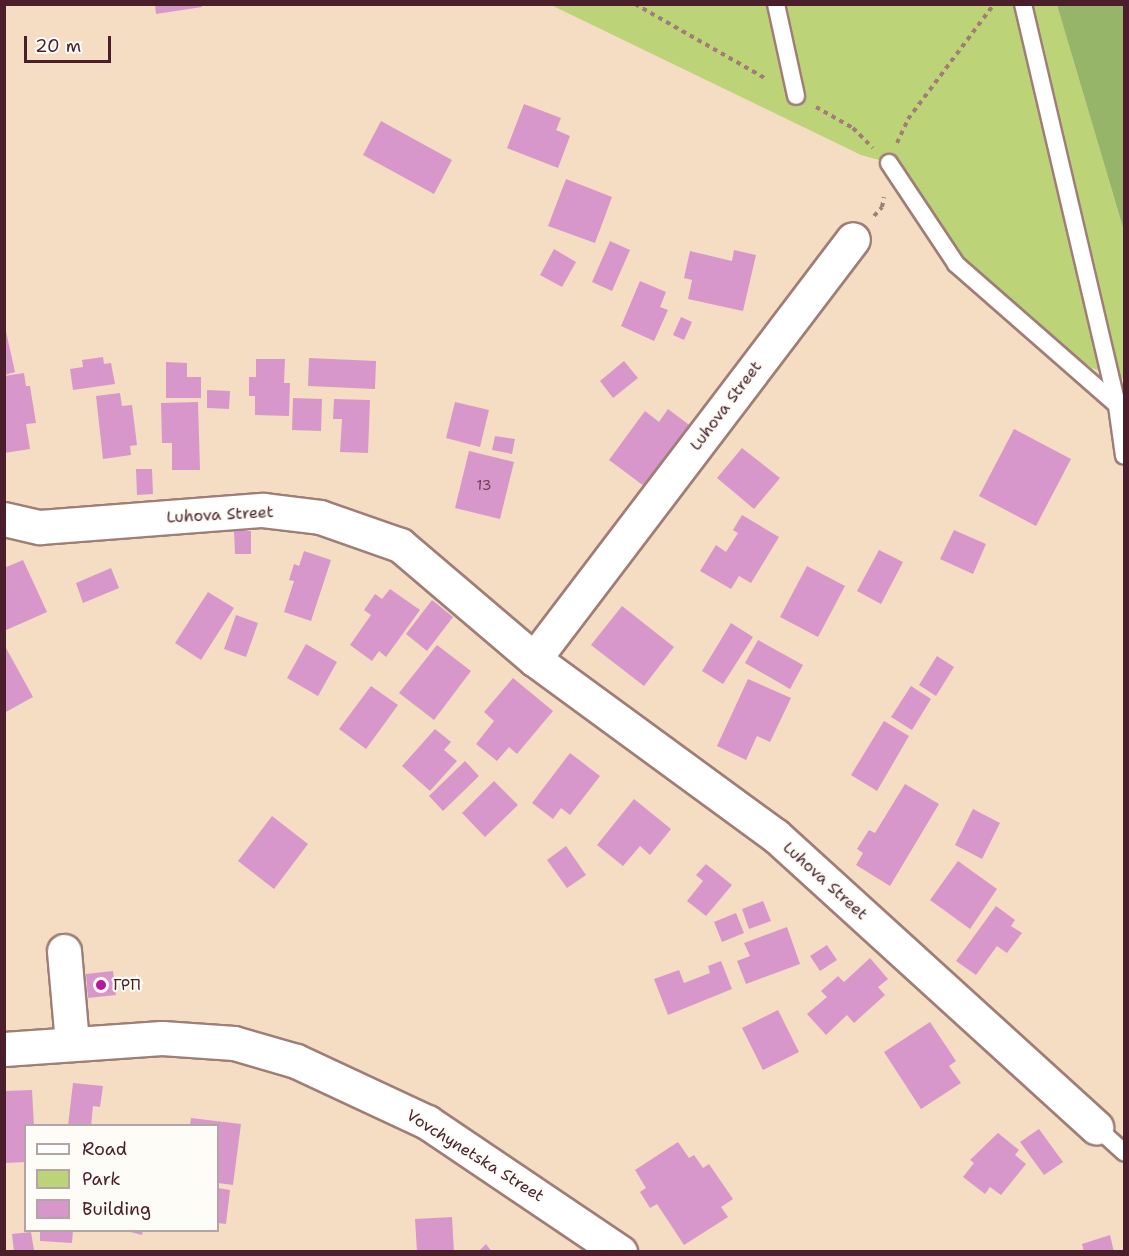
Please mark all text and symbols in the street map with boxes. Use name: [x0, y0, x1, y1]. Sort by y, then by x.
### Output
scale bar: [27, 24, 114, 62]
text: 20 m: [35, 34, 81, 58]
street label: Luhova Street: [686, 357, 766, 455]
house number: 13: [477, 477, 491, 493]
street label: Luhova Street: [166, 503, 274, 527]
street label: Luhova Street: [779, 838, 871, 924]
place label: ГРП: [113, 975, 141, 995]
marker: ГРП: [94, 978, 108, 992]
street label: Vovchynetska Street: [403, 1106, 547, 1206]
legend: [24, 1124, 219, 1232]
text: Road: [82, 1137, 127, 1161]
text: Park: [82, 1167, 121, 1191]
text: Building: [82, 1197, 151, 1221]

